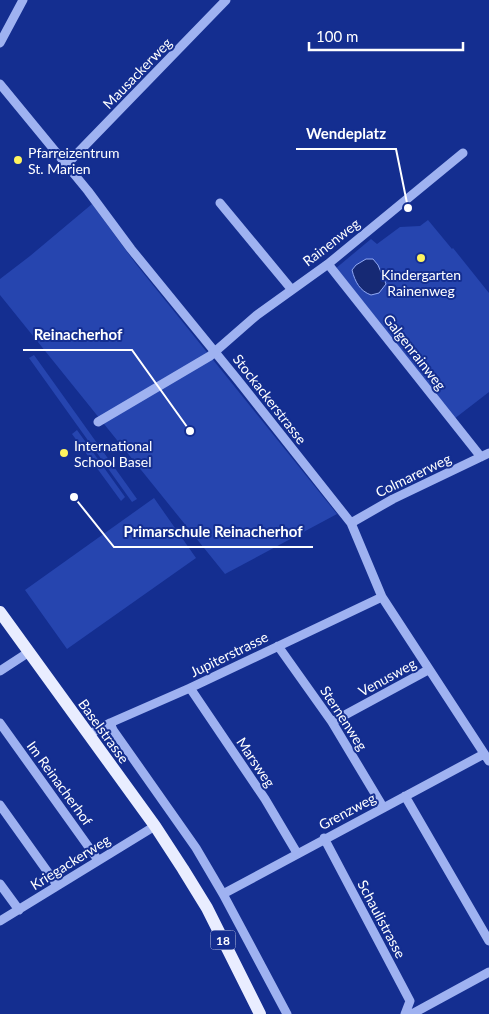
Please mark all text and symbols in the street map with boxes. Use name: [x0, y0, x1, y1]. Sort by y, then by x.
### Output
scale bar: [309, 20, 463, 52]
text: 100 m: [316, 27, 358, 45]
street label: Mausackerweg: [99, 34, 175, 112]
callout: Wendeplatz: [296, 119, 396, 149]
text: Wendeplatz: [306, 124, 386, 142]
place label: Pfarreizentrum St. Marien: [28, 144, 120, 177]
marker: Pfarreizentrum St. Marien: [12, 154, 24, 166]
street label: Rainenweg: [299, 215, 363, 269]
marker: Kindergarten Rainenweg: [415, 252, 427, 264]
place label: Kindergarten Rainenweg: [381, 266, 461, 299]
street label: Galgenrainweg: [380, 311, 450, 393]
callout: Reinacherhof: [23, 320, 132, 350]
text: Reinacherhof: [34, 325, 123, 343]
street label: Stockackerstrasse: [230, 351, 310, 447]
place label: International School Basel: [74, 437, 152, 470]
marker: International School Basel: [58, 447, 70, 459]
street label: Colmarerweg: [373, 449, 453, 501]
callout: Primarschule Reinacherhof: [114, 517, 313, 547]
text: Primarschule Reinacherhof: [123, 522, 303, 540]
street label: Jupiterstrasse: [187, 628, 271, 680]
street label: Venusweg: [355, 654, 419, 700]
street label: Sternenweg: [317, 683, 371, 753]
street label: Baselstrasse: [75, 696, 133, 766]
street label: Marsweg: [233, 734, 279, 790]
street label: Im Reinacherhof: [24, 737, 96, 829]
street label: Grenzweg: [316, 789, 378, 833]
street label: Kriegackerweg: [27, 831, 113, 893]
street label: Schaulistrasse: [354, 877, 410, 961]
road number: 18: [210, 930, 236, 950]

